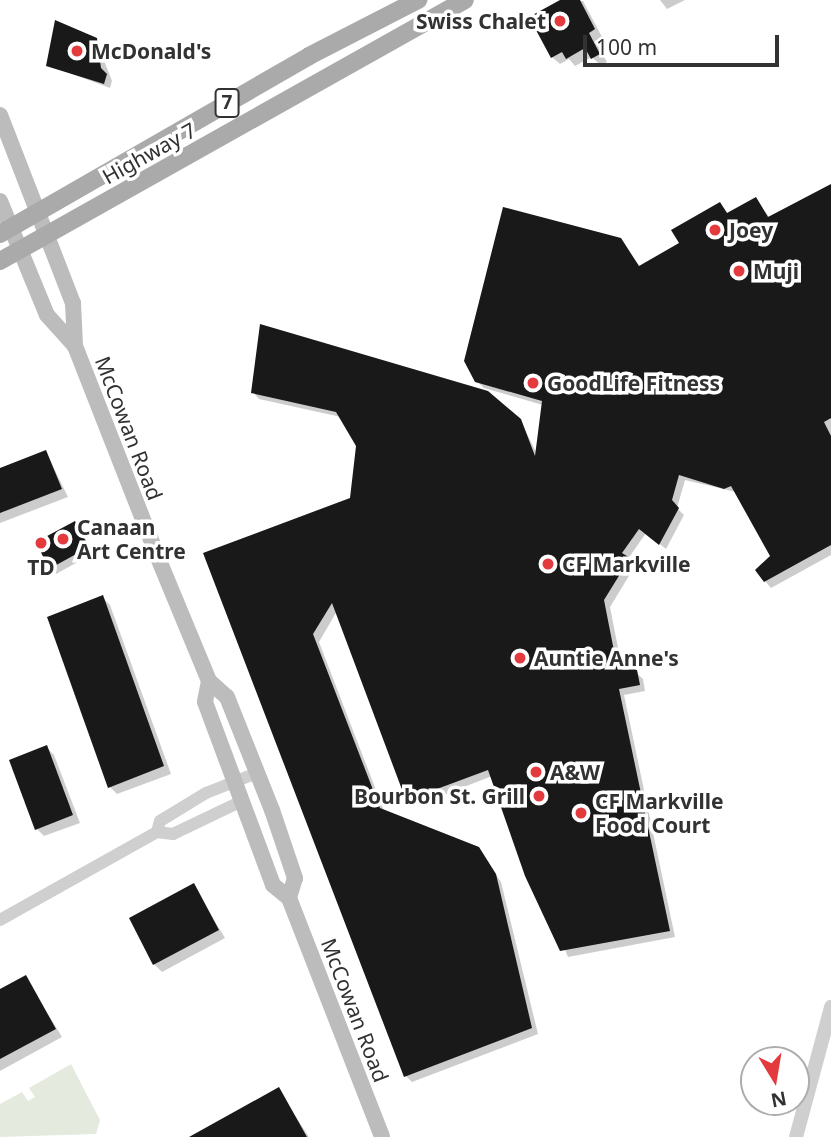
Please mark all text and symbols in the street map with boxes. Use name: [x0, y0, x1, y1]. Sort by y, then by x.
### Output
place label: Swiss Chalet: [416, 8, 546, 34]
marker: Swiss Chalet: [552, 13, 568, 29]
scale bar: [586, 21, 782, 65]
text: 100 m: [596, 33, 657, 61]
place label: McDonald's: [91, 38, 211, 64]
marker: McDonald's: [69, 43, 85, 59]
road number: 7: [213, 88, 241, 118]
street label: Highway 7: [98, 117, 200, 189]
place label: Joey: [729, 217, 773, 243]
marker: Joey: [707, 222, 723, 238]
place label: Muji: [753, 258, 799, 284]
marker: Muji: [731, 263, 747, 279]
street label: McCowan Road: [90, 353, 168, 503]
place label: GoodLife Fitness: [547, 370, 720, 396]
marker: GoodLife Fitness: [525, 375, 541, 391]
place label: Canaan Art Centre: [77, 514, 186, 564]
marker: Canaan Art Centre: [55, 531, 71, 547]
marker: TD: [33, 535, 49, 551]
place label: CF Markville: [562, 551, 691, 577]
place label: TD: [27, 554, 55, 580]
marker: CF Markville: [540, 556, 556, 572]
place label: Auntie Anne's: [534, 645, 679, 671]
marker: Auntie Anne's: [512, 650, 528, 666]
place label: A&W: [550, 759, 600, 785]
marker: A&W: [528, 764, 544, 780]
place label: Bourbon St. Grill: [354, 783, 525, 809]
marker: Bourbon St. Grill: [531, 788, 547, 804]
place label: CF Markville Food Court: [595, 788, 724, 838]
marker: CF Markville Food Court: [573, 805, 589, 821]
street label: McCowan Road: [316, 935, 394, 1085]
north arrow: [740, 1046, 810, 1116]
text: N: [769, 1085, 789, 1114]

